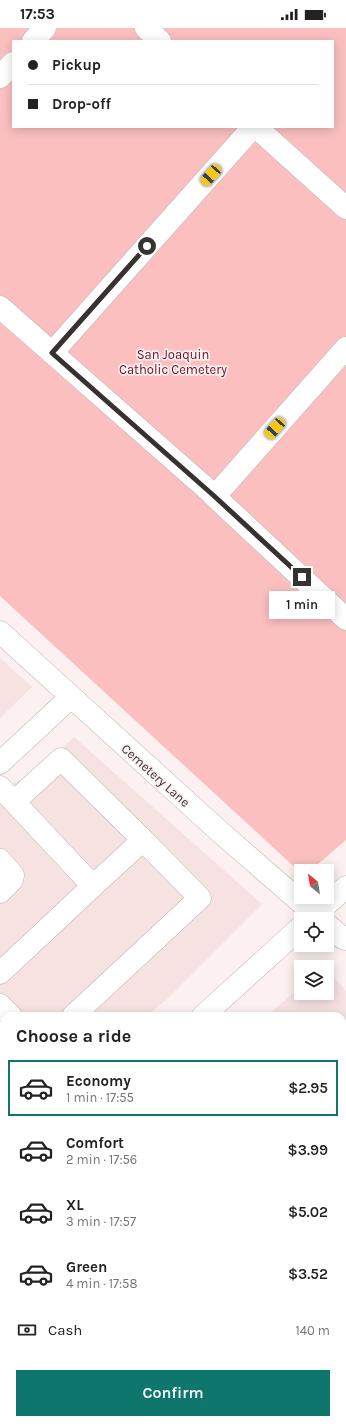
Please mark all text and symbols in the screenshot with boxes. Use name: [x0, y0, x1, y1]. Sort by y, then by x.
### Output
text: 17:53: [20, 5, 55, 23]
text: Pickup: [52, 56, 101, 74]
text: Drop-off: [52, 95, 111, 113]
car: [199, 162, 223, 188]
route start: [138, 237, 156, 255]
park label: San Joaquin Catholic Cemetery: [119, 347, 227, 377]
car: [263, 415, 287, 441]
route end: [293, 568, 311, 586]
callout: 1 min: [269, 591, 335, 619]
text: 1 min: [286, 597, 318, 612]
street label: Cemetery Lane: [118, 741, 193, 810]
north arrow: [294, 864, 334, 904]
map controls: [294, 864, 334, 1000]
button: locate: [294, 912, 334, 952]
button: layers: [294, 960, 334, 1000]
text: Choose a ride: [16, 1025, 131, 1047]
icon: car: [18, 1070, 54, 1106]
text: Economy: [66, 1072, 131, 1090]
text: $2.95: [288, 1079, 328, 1097]
text: 1 min · 17:55: [66, 1090, 134, 1105]
icon: car: [18, 1132, 54, 1168]
text: Comfort: [66, 1134, 124, 1152]
text: $3.99: [288, 1141, 328, 1159]
text: 2 min · 17:56: [66, 1152, 137, 1167]
icon: car: [18, 1194, 54, 1230]
text: XL: [66, 1196, 84, 1214]
text: $5.02: [288, 1203, 328, 1221]
text: 3 min · 17:57: [66, 1214, 136, 1229]
icon: car: [18, 1256, 54, 1292]
text: Green: [66, 1258, 107, 1276]
text: $3.52: [288, 1265, 328, 1283]
text: 4 min · 17:58: [66, 1276, 137, 1291]
icon: cash: [16, 1319, 38, 1341]
text: Cash: [48, 1321, 82, 1339]
text: 140 m: [295, 1323, 330, 1338]
button: Confirm: [16, 1370, 330, 1416]

